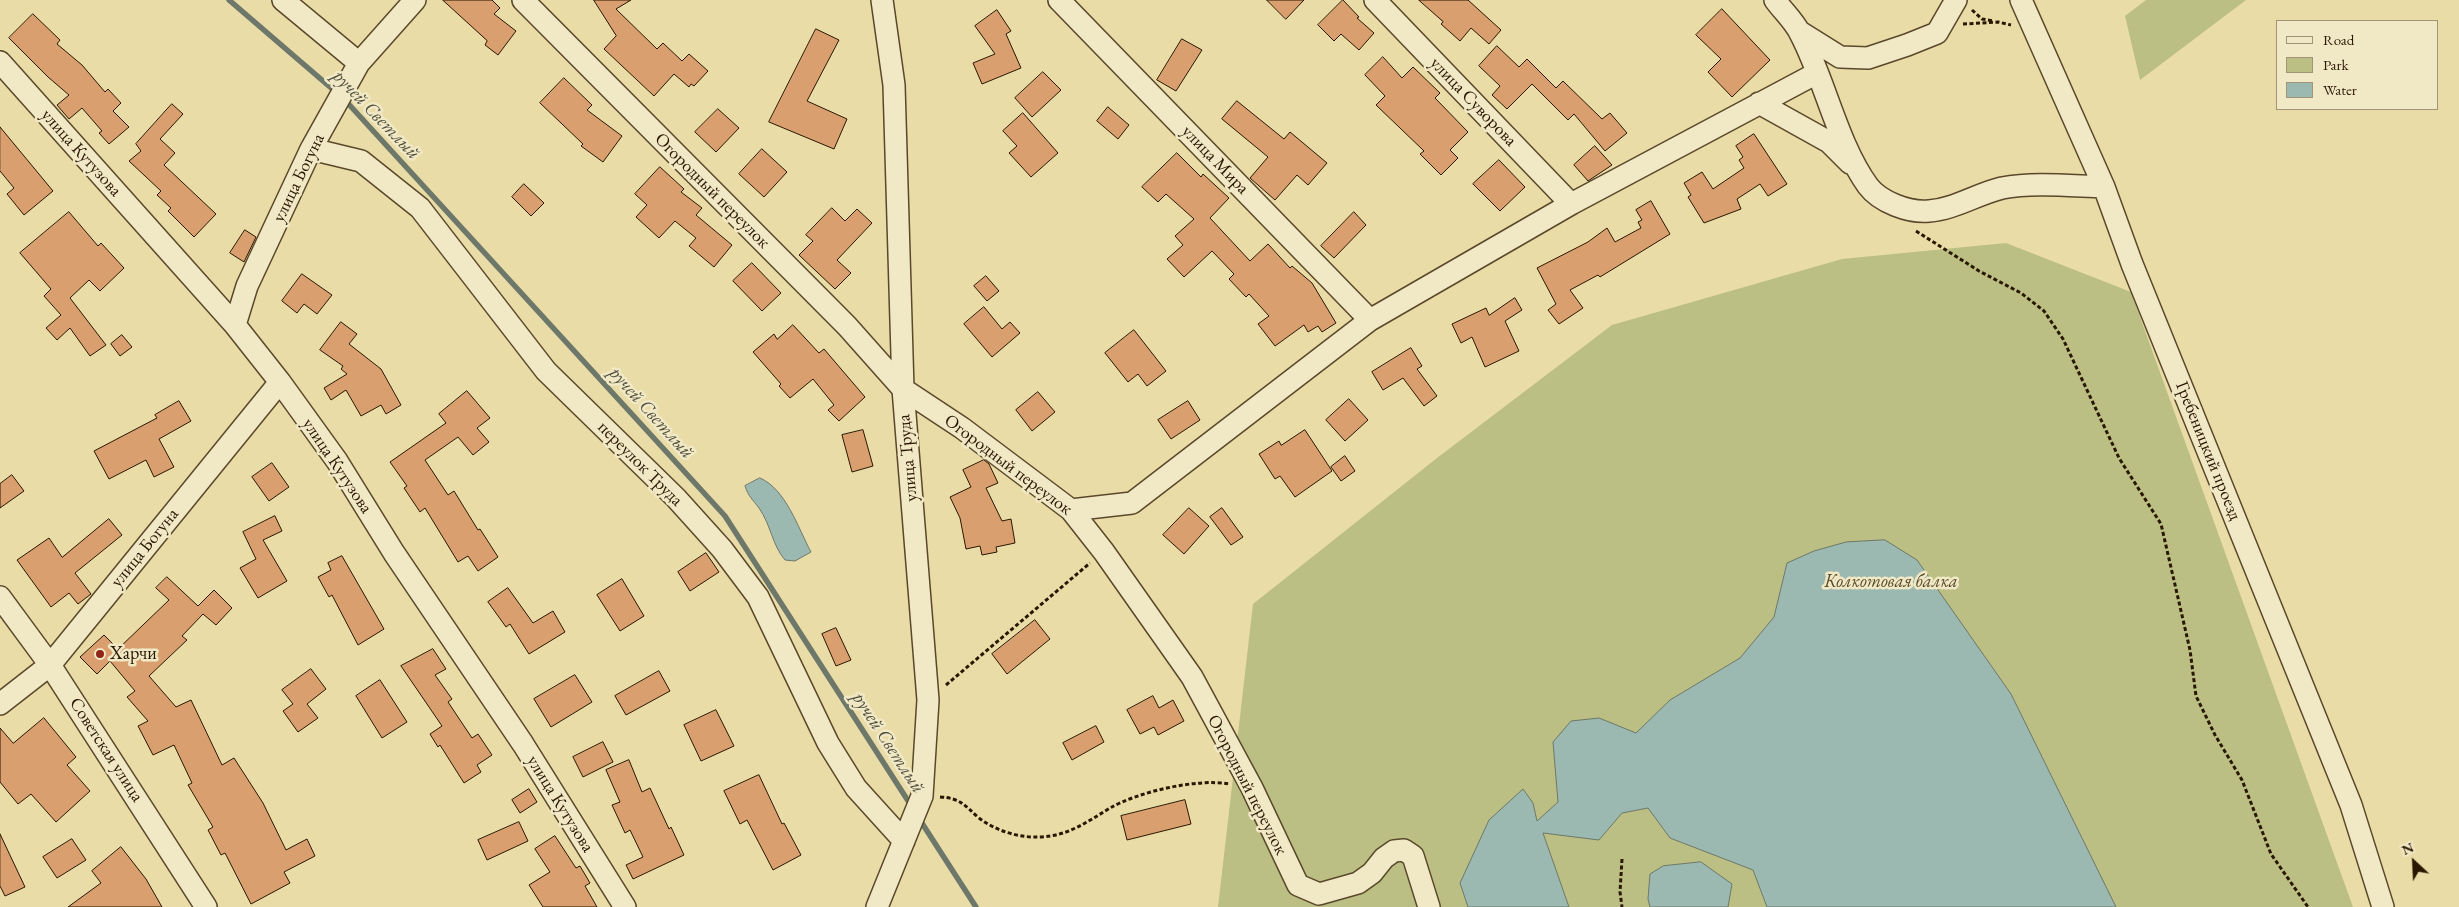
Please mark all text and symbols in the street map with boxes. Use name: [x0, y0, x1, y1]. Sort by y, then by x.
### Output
legend: [2276, 20, 2439, 110]
text: Road: [2323, 30, 2354, 49]
street label: улица Суворова: [1425, 53, 1521, 151]
text: Park: [2323, 55, 2349, 74]
water label: ручей Светлый: [328, 65, 424, 165]
text: Water: [2323, 80, 2357, 99]
street label: улица Кутузова: [36, 105, 126, 201]
street label: улица Мира: [1177, 121, 1253, 199]
street label: Огородный переулок: [650, 129, 774, 253]
street label: улица Богуна: [268, 130, 330, 226]
water label: ручей Светлый: [604, 362, 698, 464]
street label: Гребеницкий проезд: [2170, 378, 2246, 524]
street label: Огородный переулок: [940, 410, 1076, 520]
street label: улица Труда: [893, 413, 923, 503]
street label: улица Кутузова: [297, 414, 377, 518]
street label: переулок Труда: [593, 417, 687, 511]
street label: улица Богуна: [106, 504, 184, 592]
park label: Колкотовая балка: [1824, 571, 1958, 593]
place label: Харчи: [110, 643, 157, 665]
marker: Харчи: [94, 648, 106, 660]
water label: ручей Светлый: [847, 688, 929, 798]
street label: Советская улица: [64, 694, 148, 806]
street label: Огородный переулок: [1202, 711, 1292, 859]
street label: улица Кутузова: [522, 752, 598, 856]
north arrow: [2389, 837, 2439, 887]
text: N: [2399, 838, 2417, 859]

